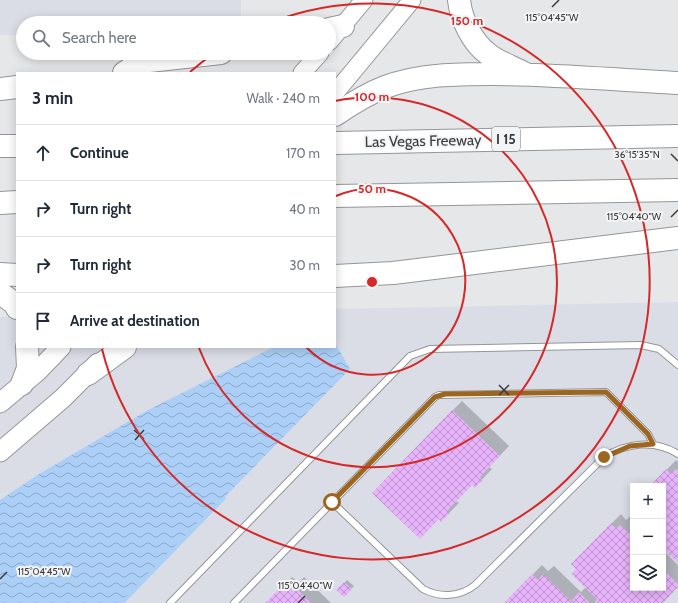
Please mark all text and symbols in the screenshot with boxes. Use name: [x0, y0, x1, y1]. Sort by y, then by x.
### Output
text: 115°04'45"W: [526, 11, 579, 24]
text: 150 m: [451, 13, 483, 28]
search box: [16, 16, 336, 60]
icon: search: [30, 27, 52, 49]
text: Search here: [62, 29, 137, 47]
text: 3 min: [32, 88, 73, 108]
text: 100 m: [355, 89, 389, 104]
text: Walk · 240 m: [246, 90, 320, 106]
road number: I 15: [492, 127, 520, 151]
street label: Las Vegas Freeway: [364, 131, 482, 151]
icon: ahead: [32, 142, 54, 164]
text: Continue: [70, 144, 129, 162]
text: 170 m: [286, 145, 320, 161]
text: 36°15'35"N: [614, 148, 660, 161]
text: 50 m: [358, 181, 386, 196]
icon: right: [32, 198, 54, 220]
text: Turn right: [70, 200, 131, 218]
text: 40 m: [289, 201, 320, 217]
text: 115°04'40"W: [607, 210, 662, 223]
icon: right: [32, 254, 54, 276]
text: Turn right: [70, 256, 131, 274]
text: 30 m: [290, 257, 320, 273]
centre of rings: [365, 275, 379, 289]
icon: arrive: [32, 310, 54, 332]
text: Arrive at destination: [70, 312, 200, 330]
route end: [595, 448, 613, 466]
map controls: [630, 483, 666, 591]
button: +: [630, 483, 666, 519]
route start: [323, 493, 341, 511]
button: −: [630, 519, 666, 555]
button: layers: [630, 555, 666, 591]
text: 115°04'45"W: [18, 565, 71, 578]
text: 115°04'40"W: [278, 579, 333, 592]

